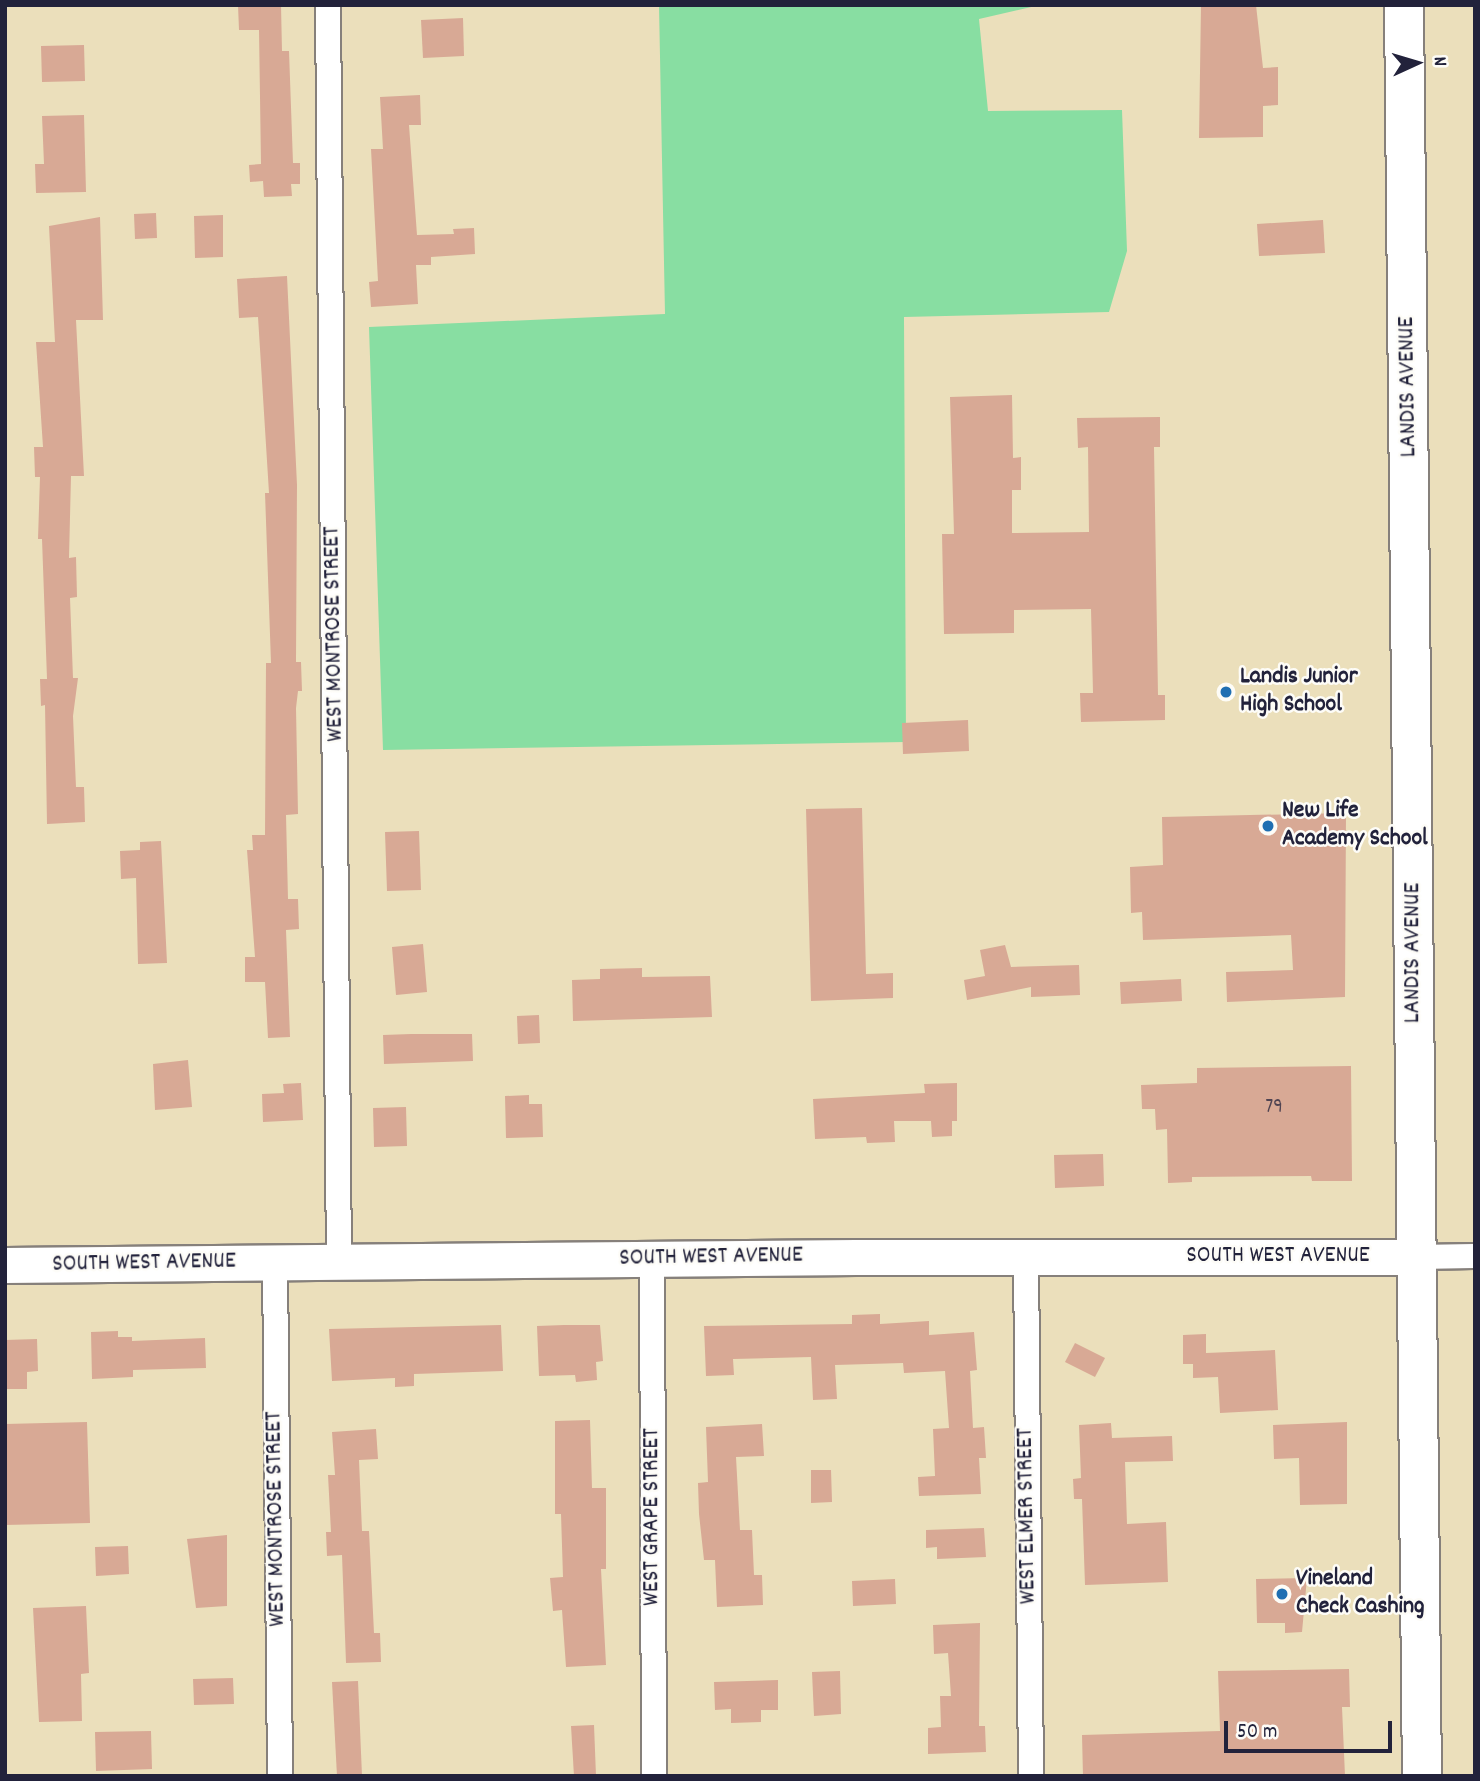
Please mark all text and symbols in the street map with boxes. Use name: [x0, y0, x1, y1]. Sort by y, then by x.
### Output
north arrow: [1382, 28, 1452, 98]
text: N: [1425, 56, 1452, 67]
street label: LANDIS AVENUE: [1393, 316, 1425, 458]
street label: WEST MONTROSE STREET: [319, 526, 351, 742]
place label: Landis Junior High School: [1240, 664, 1358, 720]
marker: Landis Junior High School: [1218, 684, 1234, 700]
place label: New Life Academy School: [1282, 798, 1428, 854]
marker: New Life Academy School: [1260, 818, 1276, 834]
street label: LANDIS AVENUE: [1400, 883, 1428, 1023]
house number: 79: [1265, 1095, 1283, 1121]
street label: SOUTH WEST AVENUE: [619, 1242, 803, 1274]
street label: SOUTH WEST AVENUE: [1186, 1243, 1370, 1271]
street label: SOUTH WEST AVENUE: [52, 1248, 236, 1280]
street label: WEST MONTROSE STREET: [261, 1411, 293, 1627]
street label: WEST GRAPE STREET: [639, 1428, 667, 1606]
street label: WEST ELMER STREET: [1012, 1428, 1044, 1604]
place label: Vineland Check Cashing: [1296, 1566, 1425, 1622]
marker: Vineland Check Cashing: [1274, 1586, 1290, 1602]
scale bar: [1228, 1708, 1396, 1752]
text: 50 m: [1237, 1718, 1277, 1748]

